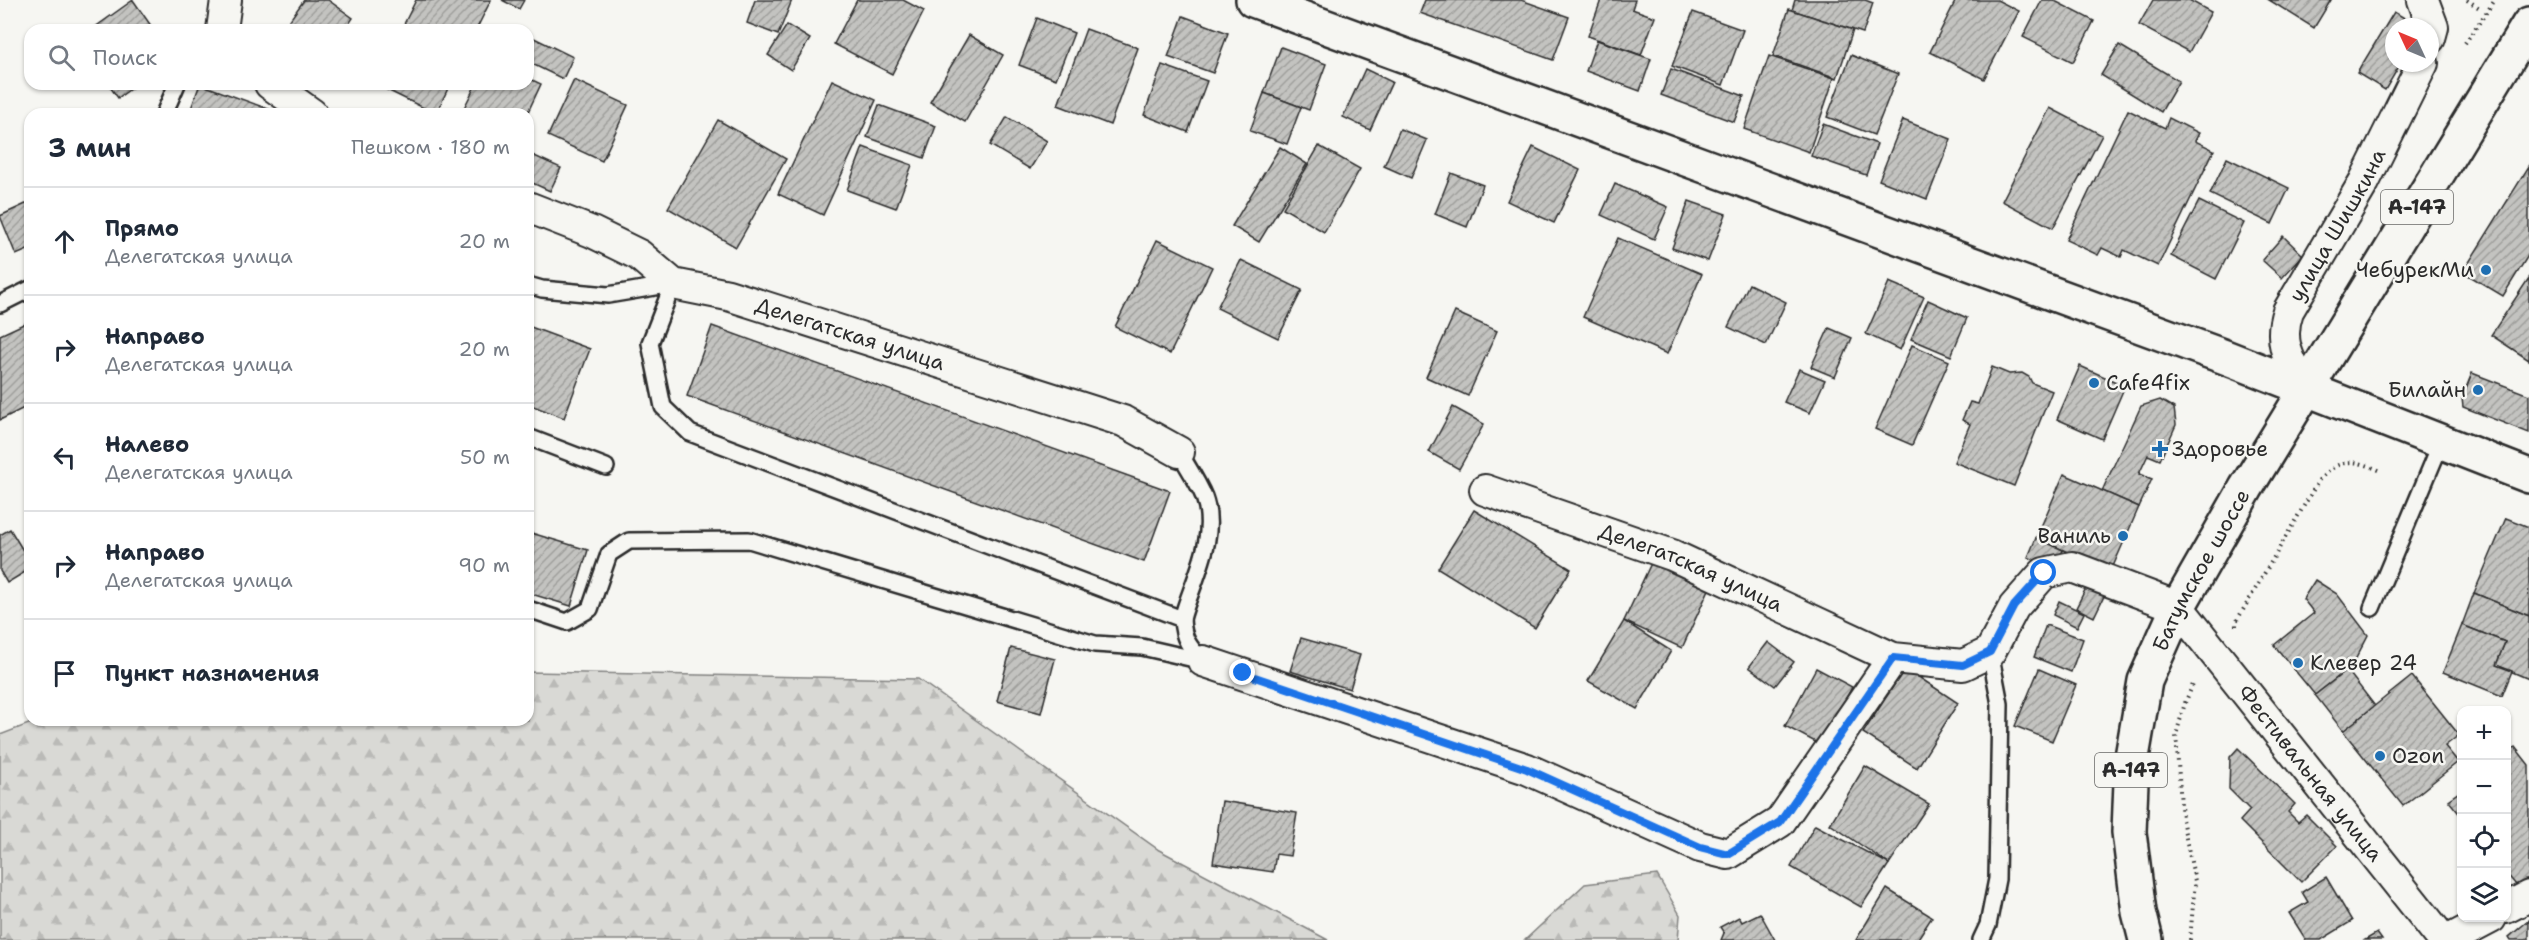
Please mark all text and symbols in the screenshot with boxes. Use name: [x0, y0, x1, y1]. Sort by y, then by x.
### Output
north arrow: [2385, 18, 2439, 72]
search box: [24, 24, 534, 90]
icon: search: [45, 41, 78, 74]
text: Поиск: [93, 43, 157, 72]
text: 3 мин: [48, 130, 131, 165]
text: Пешком · 180 m: [351, 134, 510, 160]
street label: улица Шишкина: [2282, 144, 2392, 307]
road number: А-147: [2381, 190, 2453, 224]
text: Прямо: [105, 214, 179, 243]
icon: ahead: [48, 225, 81, 258]
text: 20 m: [459, 228, 510, 254]
text: Делегатская улица: [105, 243, 293, 269]
place label: ЧебурекМи: [2356, 256, 2474, 284]
marker: ЧебурекМи: [2479, 263, 2493, 277]
street label: Делегатская улица: [752, 291, 948, 377]
text: Направо: [105, 322, 205, 351]
icon: right: [48, 333, 81, 366]
text: 20 m: [459, 336, 510, 362]
text: Делегатская улица: [105, 351, 293, 377]
place label: Cafe4fix: [2106, 369, 2190, 397]
marker: Cafe4fix: [2087, 376, 2101, 390]
place label: Билайн: [2388, 376, 2466, 404]
marker: Билайн: [2471, 383, 2485, 397]
text: Налево: [105, 430, 189, 459]
place label: Здоровье: [2172, 435, 2268, 463]
icon: left: [48, 441, 81, 474]
marker: Здоровье: [2153, 442, 2167, 456]
text: 50 m: [460, 444, 510, 470]
text: Делегатская улица: [105, 459, 293, 485]
street label: Батумское шоссе: [2146, 484, 2257, 656]
street label: Делегатская улица: [1595, 517, 1787, 619]
place label: Ваниль: [2037, 522, 2111, 550]
marker: Ваниль: [2116, 529, 2130, 543]
text: Направо: [105, 538, 205, 567]
icon: right: [48, 549, 81, 582]
text: 90 m: [458, 552, 510, 578]
route start: [2030, 559, 2056, 585]
text: Делегатская улица: [105, 567, 293, 593]
place label: Клевер 24: [2310, 649, 2417, 677]
marker: Клевер 24: [2291, 656, 2305, 670]
icon: arrive: [48, 657, 81, 690]
text: Пункт назначения: [105, 659, 319, 688]
route end: [1229, 659, 1255, 685]
street label: Фестивальная улица: [2232, 679, 2389, 867]
map controls: [2457, 706, 2511, 922]
button: +: [2457, 706, 2511, 760]
place label: Ozon: [2392, 742, 2444, 770]
marker: Ozon: [2373, 749, 2387, 763]
road number: А-147: [2095, 753, 2167, 787]
button: −: [2457, 760, 2511, 814]
button: locate: [2457, 814, 2511, 868]
button: layers: [2457, 868, 2511, 922]

